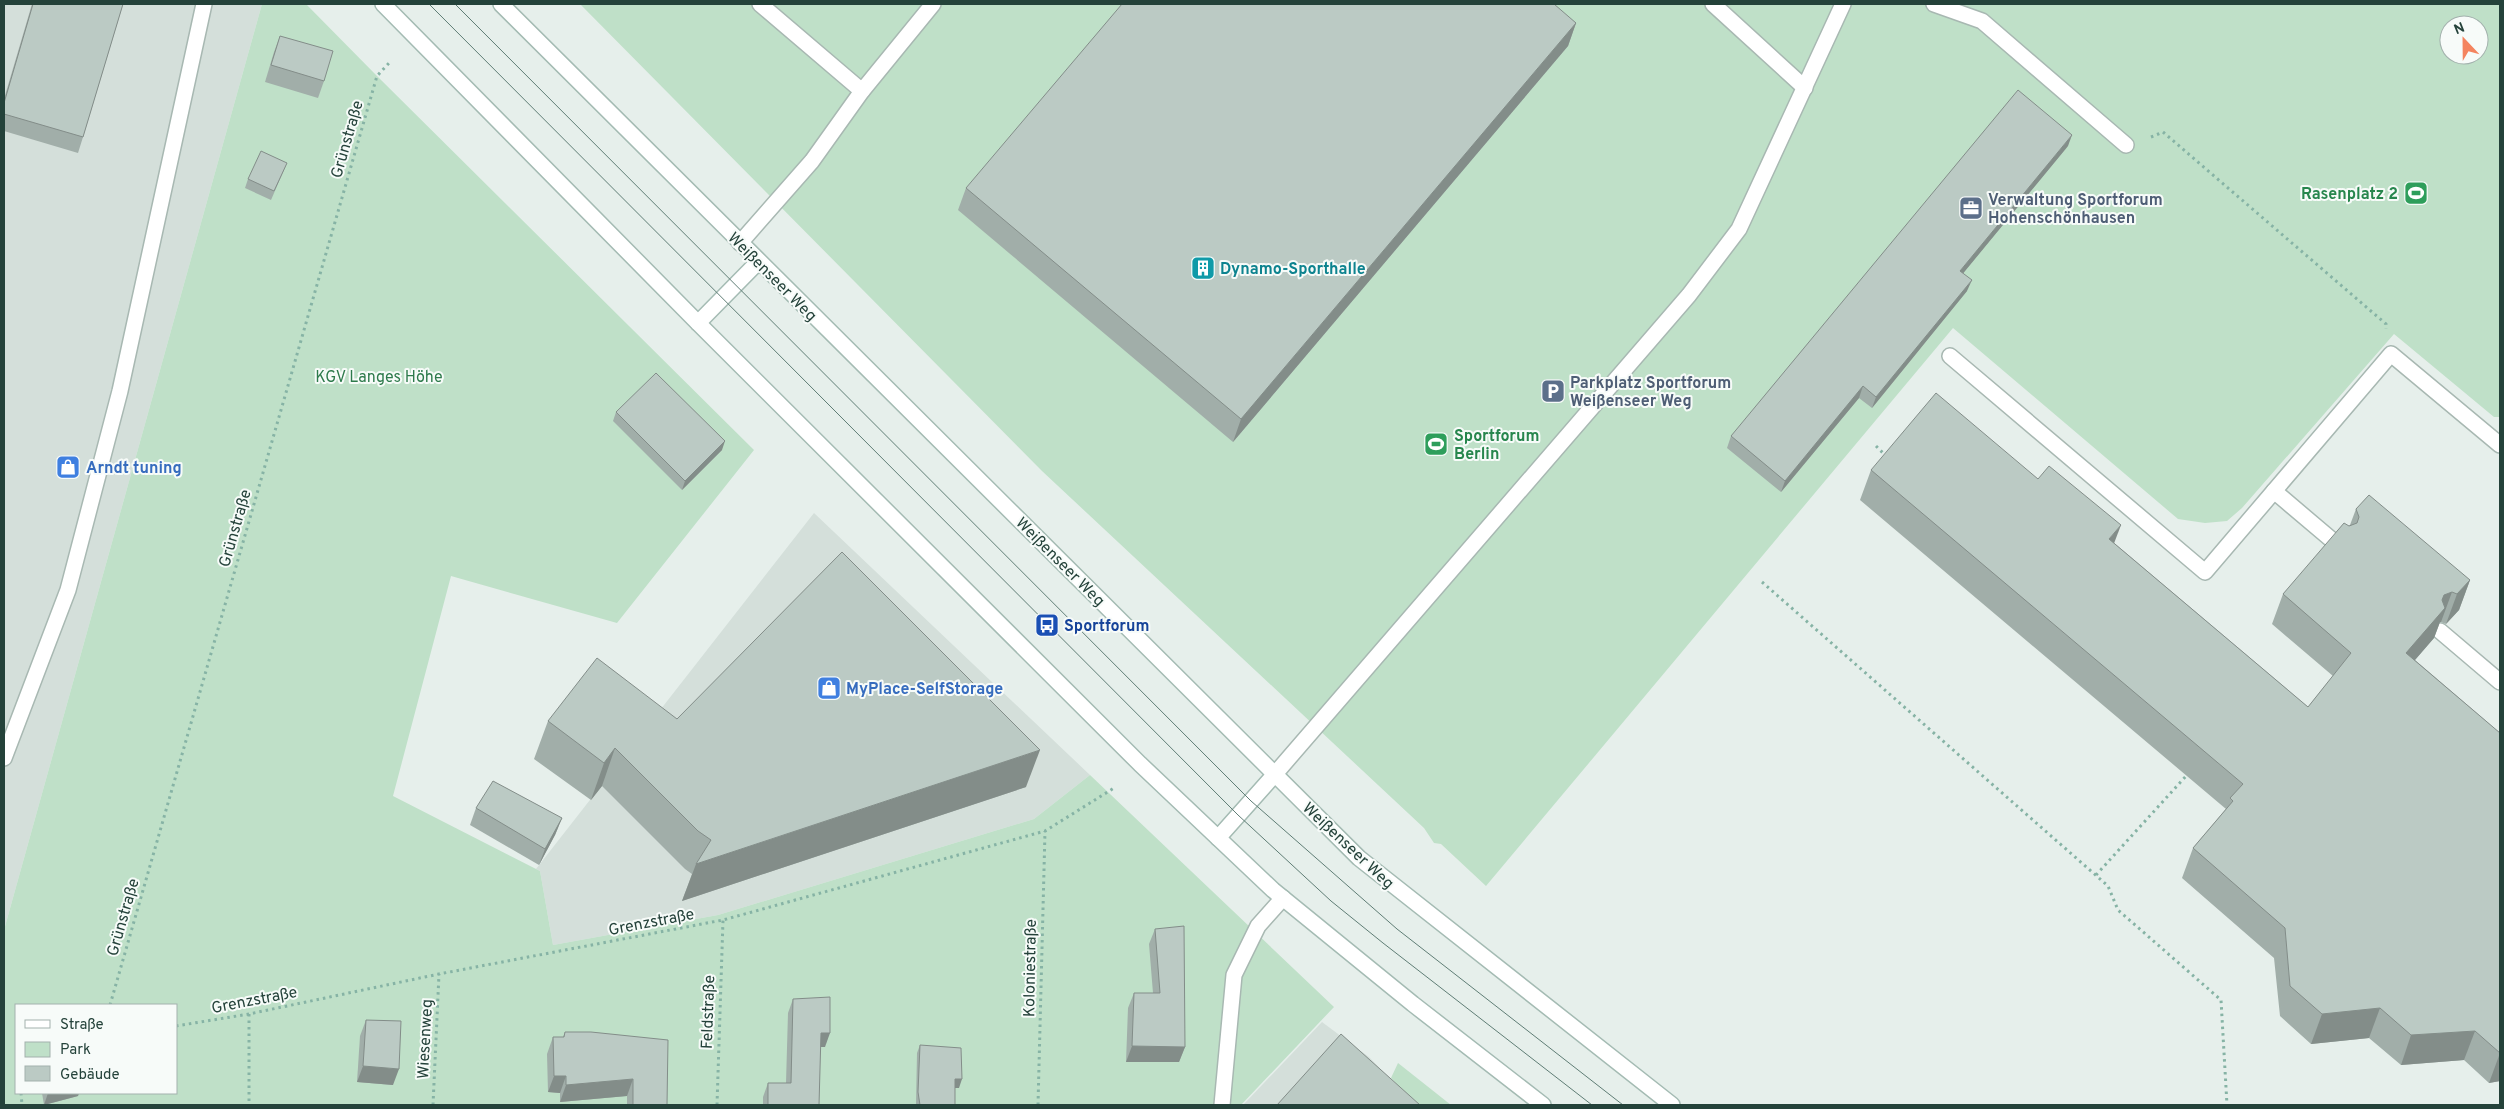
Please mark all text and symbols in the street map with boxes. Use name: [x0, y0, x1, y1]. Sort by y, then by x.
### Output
north arrow: [2439, 15, 2489, 65]
text: N: [2452, 20, 2468, 39]
street label: Grünstraße: [327, 98, 369, 181]
sports icon: Rasenplatz 2: [2403, 180, 2429, 206]
place label: Rasenplatz 2: [2301, 185, 2398, 205]
place label: Verwaltung Sportforum Hohenschönhausen: [1988, 191, 2163, 229]
office icon: Verwaltung Sportforum Hohenschönhausen: [1958, 195, 1984, 221]
street label: Weißenseer Weg: [723, 229, 820, 326]
building icon: Dynamo-Sporthalle: [1190, 255, 1216, 281]
place label: Dynamo-Sporthalle: [1220, 260, 1366, 280]
park label: KGV Langes Höhe: [315, 368, 443, 388]
place label: Parkplatz Sportforum Weißenseer Weg: [1570, 374, 1731, 412]
parking icon: Parkplatz Sportforum Weißenseer Weg: [1540, 378, 1566, 404]
place label: Sportforum Berlin: [1454, 427, 1540, 465]
sports icon: Sportforum Berlin: [1423, 431, 1449, 457]
shop icon: Arndt tuning: [55, 454, 81, 480]
place label: Arndt tuning: [86, 459, 182, 479]
street label: Grünstraße: [215, 487, 257, 570]
street label: Weißenseer Weg: [1011, 514, 1108, 611]
bus stop icon: Sportforum: [1034, 612, 1060, 638]
place label: Sportforum: [1064, 617, 1150, 637]
shop icon: MyPlace-SelfStorage: [816, 675, 842, 701]
place label: MyPlace-SelfStorage: [846, 680, 1003, 700]
street label: Weißenseer Weg: [1298, 799, 1398, 894]
street label: Grünstraße: [103, 876, 145, 959]
street label: Grenzstraße: [607, 905, 696, 941]
street label: Koloniestraße: [1020, 919, 1042, 1017]
street label: Feldstraße: [698, 975, 720, 1049]
street label: Grenzstraße: [210, 983, 299, 1019]
street label: Wiesenweg: [414, 999, 438, 1080]
legend: [15, 1004, 178, 1094]
text: Straße: [60, 1016, 104, 1035]
text: Park: [60, 1041, 91, 1060]
text: Gebäude: [60, 1066, 120, 1085]

